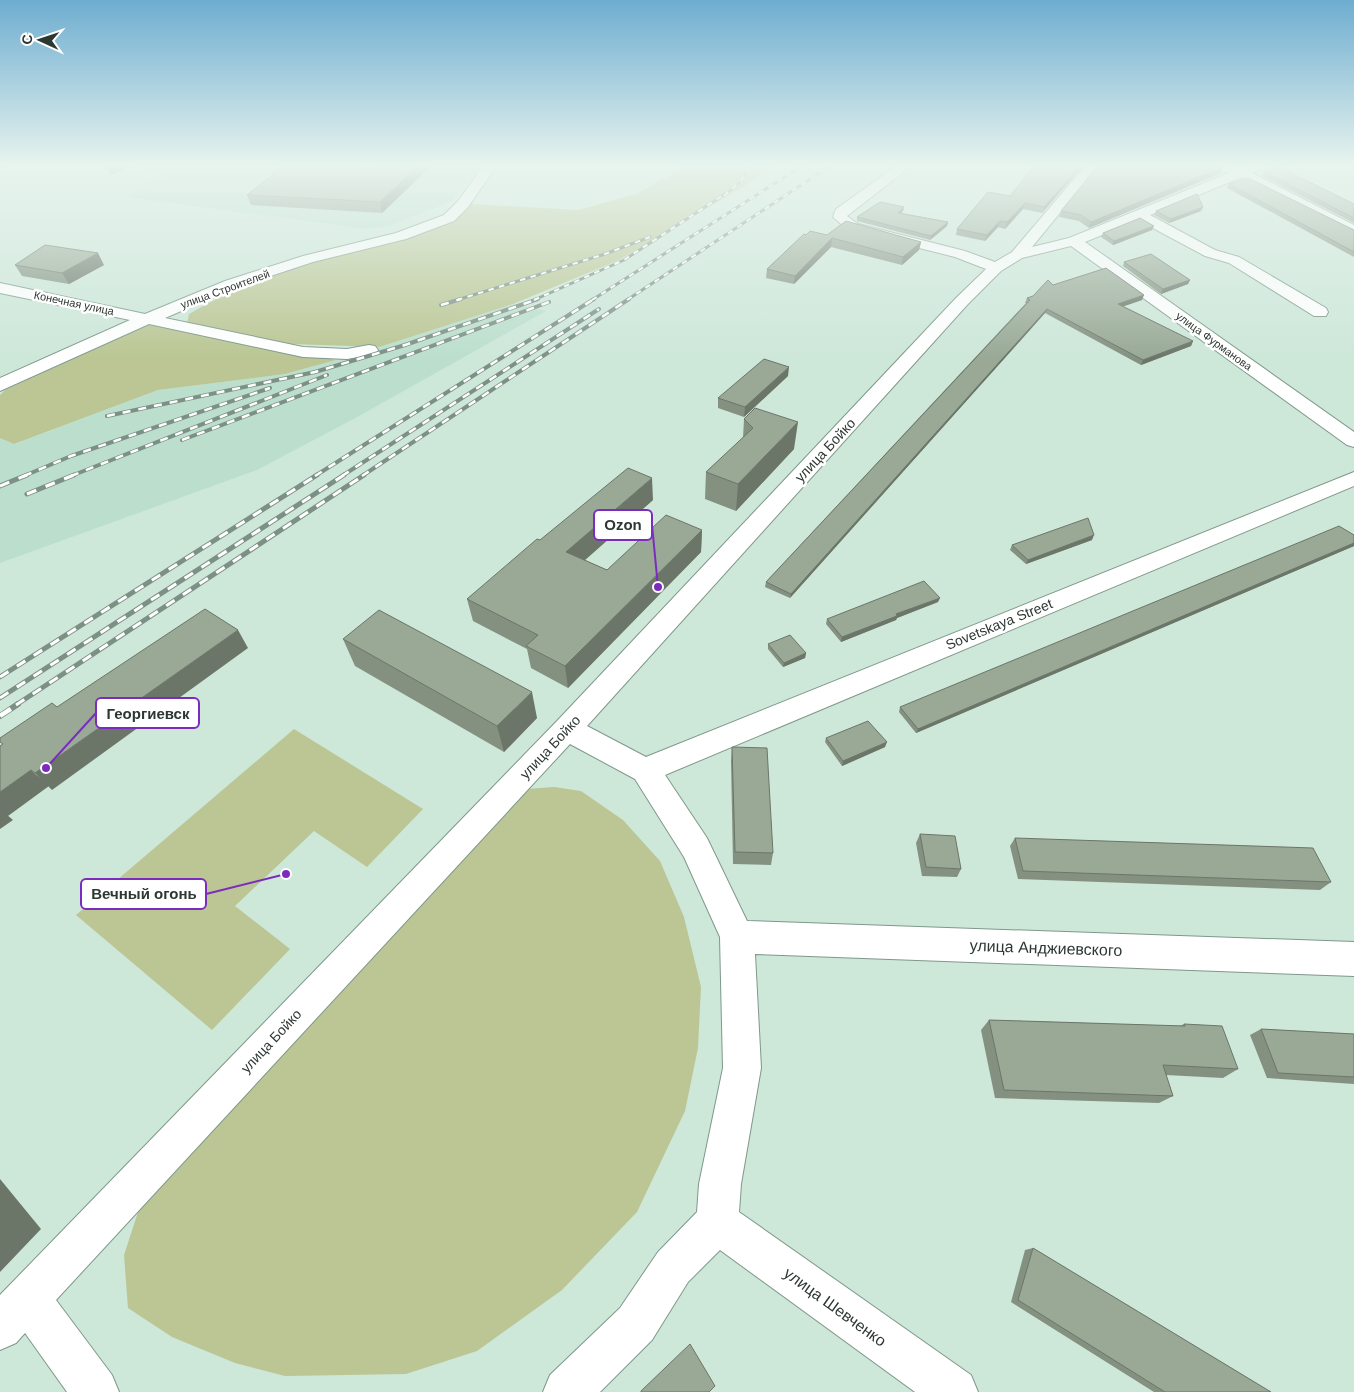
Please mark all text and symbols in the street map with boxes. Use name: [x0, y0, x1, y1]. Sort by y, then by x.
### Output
north arrow: [15, 15, 65, 65]
text: С: [19, 34, 35, 45]
street label: улица Строителей: [179, 267, 271, 311]
street label: Конечная улица: [33, 289, 116, 318]
street label: улица Фурманова: [1174, 309, 1255, 373]
street label: улица Бойко: [791, 415, 859, 485]
callout: Ozon: [594, 510, 652, 540]
text: Ozon: [604, 516, 642, 533]
street label: Sovetskaya Street: [943, 595, 1055, 653]
callout: Георгиевск: [96, 698, 199, 728]
text: Георгиевск: [107, 705, 190, 722]
street label: улица Бойко: [516, 712, 584, 782]
callout: Вечный огонь: [81, 879, 206, 909]
text: Вечный огонь: [91, 885, 197, 902]
street label: улица Анджиевского: [969, 937, 1123, 959]
street label: улица Бойко: [237, 1006, 305, 1076]
street label: улица Шевченко: [781, 1264, 889, 1350]

